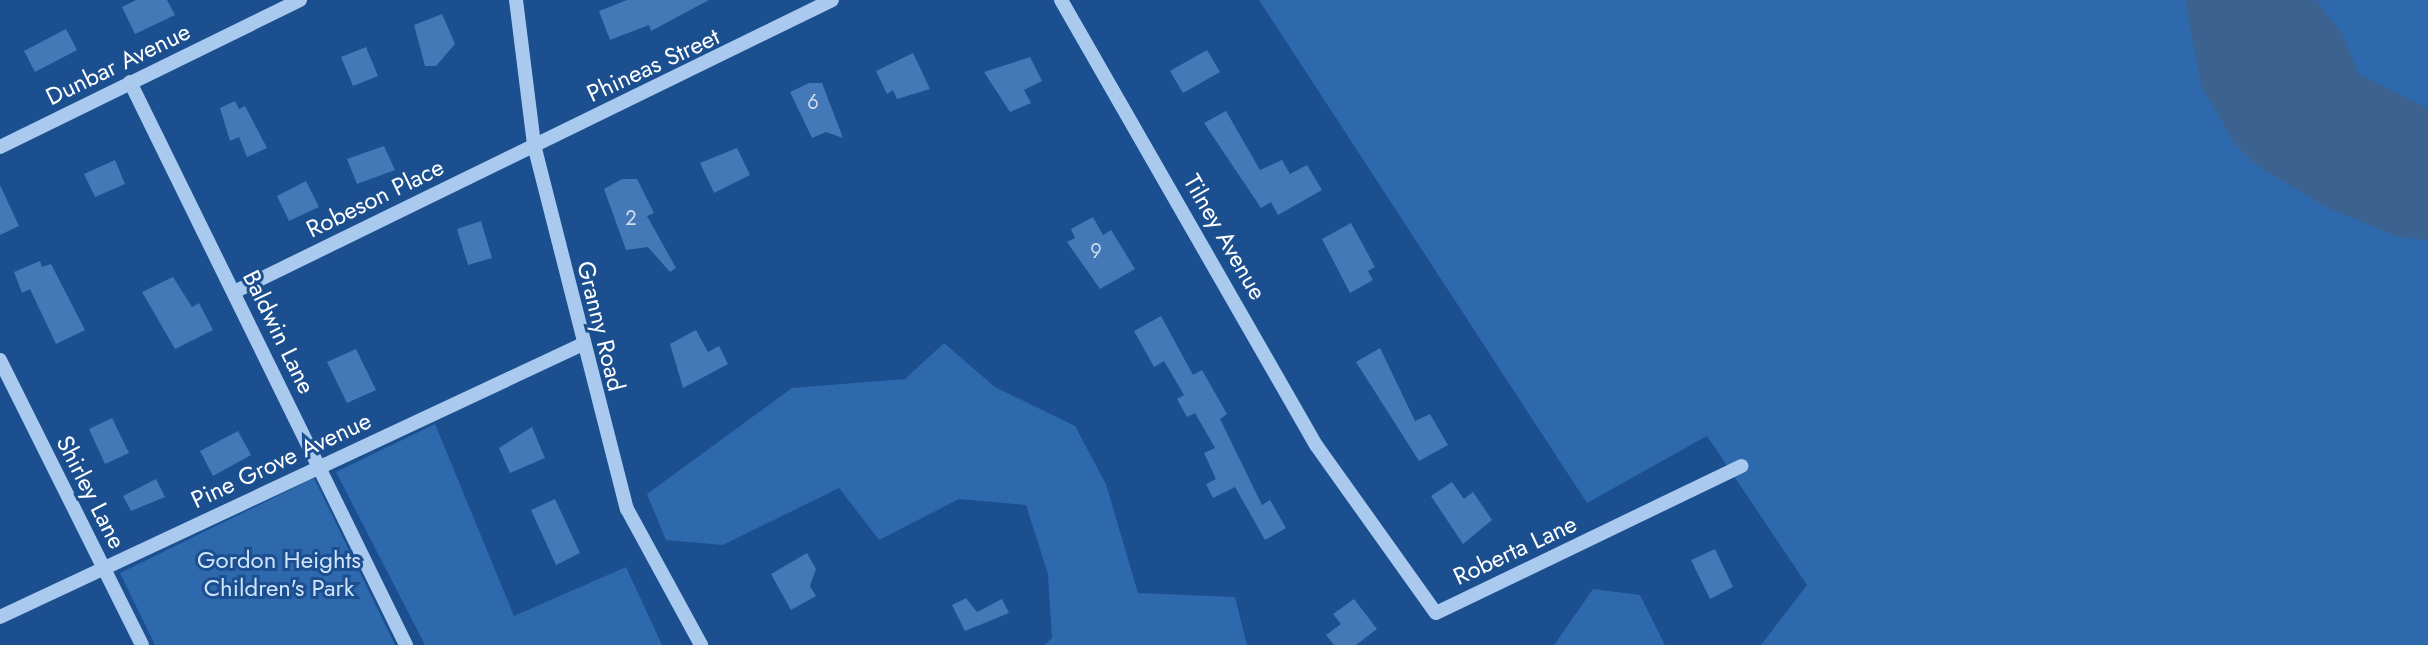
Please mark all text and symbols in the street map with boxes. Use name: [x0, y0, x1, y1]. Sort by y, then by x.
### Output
street label: Dunbar Avenue: [41, 17, 195, 111]
street label: Phineas Street: [582, 22, 724, 108]
house number: 6: [807, 90, 819, 114]
street label: Robeson Place: [302, 152, 448, 244]
street label: Tilney Avenue: [1178, 169, 1272, 305]
house number: 2: [625, 206, 637, 230]
house number: 9: [1090, 239, 1102, 263]
street label: Granny Road: [571, 258, 631, 394]
street label: Baldwin Lane: [237, 266, 321, 398]
street label: Pine Grove Avenue: [186, 406, 376, 514]
street label: Shirley Lane: [50, 431, 132, 553]
street label: Roberta Lane: [1449, 509, 1581, 591]
park label: Gordon Heights Children's Park: [197, 546, 361, 602]

